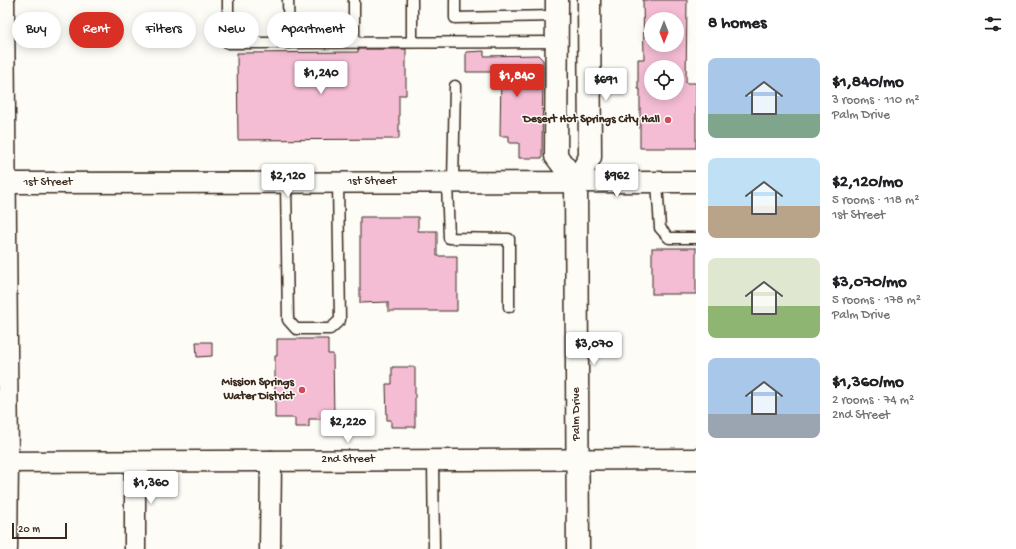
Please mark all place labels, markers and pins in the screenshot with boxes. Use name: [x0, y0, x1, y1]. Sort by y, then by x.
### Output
pin: $1,240: [288, 61, 354, 95]
pin: $1,840: [484, 64, 550, 98]
pin: $691: [582, 68, 630, 102]
place label: Desert Hot Springs City Hall: [522, 113, 660, 127]
marker: Desert Hot Springs City Hall: [663, 115, 673, 125]
pin: $2,120: [255, 164, 321, 198]
pin: $962: [593, 164, 641, 198]
pin: $3,070: [561, 332, 627, 366]
place label: Mission Springs Water District: [222, 376, 295, 404]
marker: Mission Springs Water District: [297, 385, 307, 395]
pin: $2,220: [315, 410, 381, 444]
pin: $1,360: [118, 471, 184, 505]

